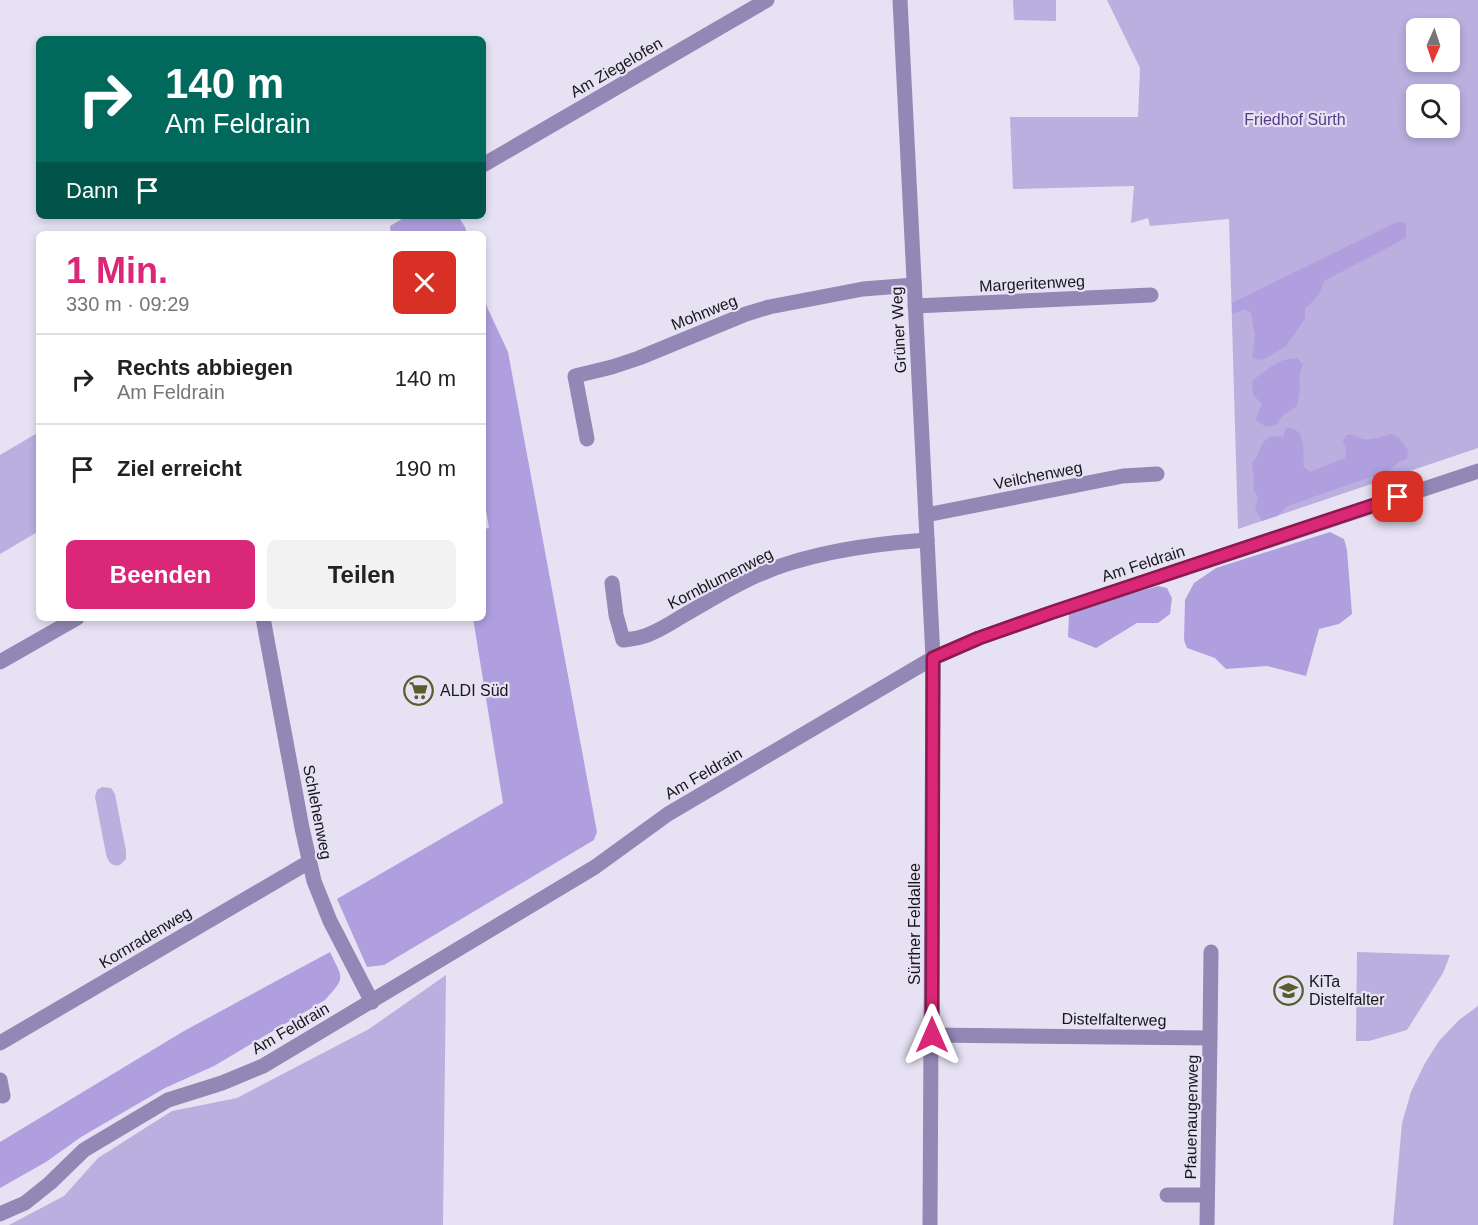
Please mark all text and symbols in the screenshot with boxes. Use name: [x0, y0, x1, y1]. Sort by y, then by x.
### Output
north arrow: [1406, 18, 1460, 72]
map controls: [1406, 18, 1460, 138]
street label: Am Ziegelofen: [567, 34, 665, 101]
icon: right: [66, 60, 144, 138]
text: 140 m: [165, 60, 284, 107]
button: search: [1406, 84, 1460, 138]
text: Am Feldrain: [165, 109, 311, 139]
park label: Friedhof Sürth: [1244, 111, 1346, 128]
icon: arrive: [131, 174, 164, 207]
text: Dann: [66, 178, 119, 203]
text: 1 Min.: [66, 250, 168, 291]
button: close: [393, 251, 456, 314]
street label: Margeritenweg: [979, 272, 1085, 295]
street label: Grüner Weg: [888, 286, 909, 374]
street label: Mohnweg: [669, 292, 740, 333]
text: 330 m · 09:29: [66, 293, 189, 315]
text: Rechts abbiegen: [117, 355, 293, 380]
icon: right: [66, 363, 99, 396]
text: 140 m: [395, 366, 456, 391]
text: Am Feldrain: [117, 381, 225, 403]
icon: arrive: [66, 453, 99, 486]
text: Ziel erreicht: [117, 456, 242, 481]
text: 190 m: [395, 456, 456, 481]
street label: Veilchenweg: [992, 459, 1084, 492]
pin: [1372, 471, 1423, 522]
icon: arrive: [1381, 480, 1414, 513]
button: Beenden: [66, 540, 255, 609]
button: Teilen: [267, 540, 456, 609]
street label: Am Feldrain: [1100, 542, 1187, 585]
street label: Kornblumenweg: [665, 545, 776, 612]
supermarket icon: ALDI Süd: [403, 674, 435, 706]
place label: ALDI Süd: [440, 682, 508, 699]
street label: Am Feldrain: [662, 745, 745, 802]
street label: Schlehenweg: [300, 763, 335, 861]
street label: Sürther Feldallee: [906, 863, 923, 985]
street label: Kornradenweg: [96, 903, 194, 972]
place label: KiTa Distelfalter: [1309, 973, 1385, 1008]
school or university icon: KiTa Distelfalter: [1272, 974, 1304, 1006]
street label: Am Feldrain: [249, 1000, 332, 1057]
position arrow: [900, 1003, 964, 1067]
street label: Distelfalterweg: [1061, 1010, 1167, 1029]
street label: Pfauenaugenweg: [1182, 1055, 1201, 1179]

